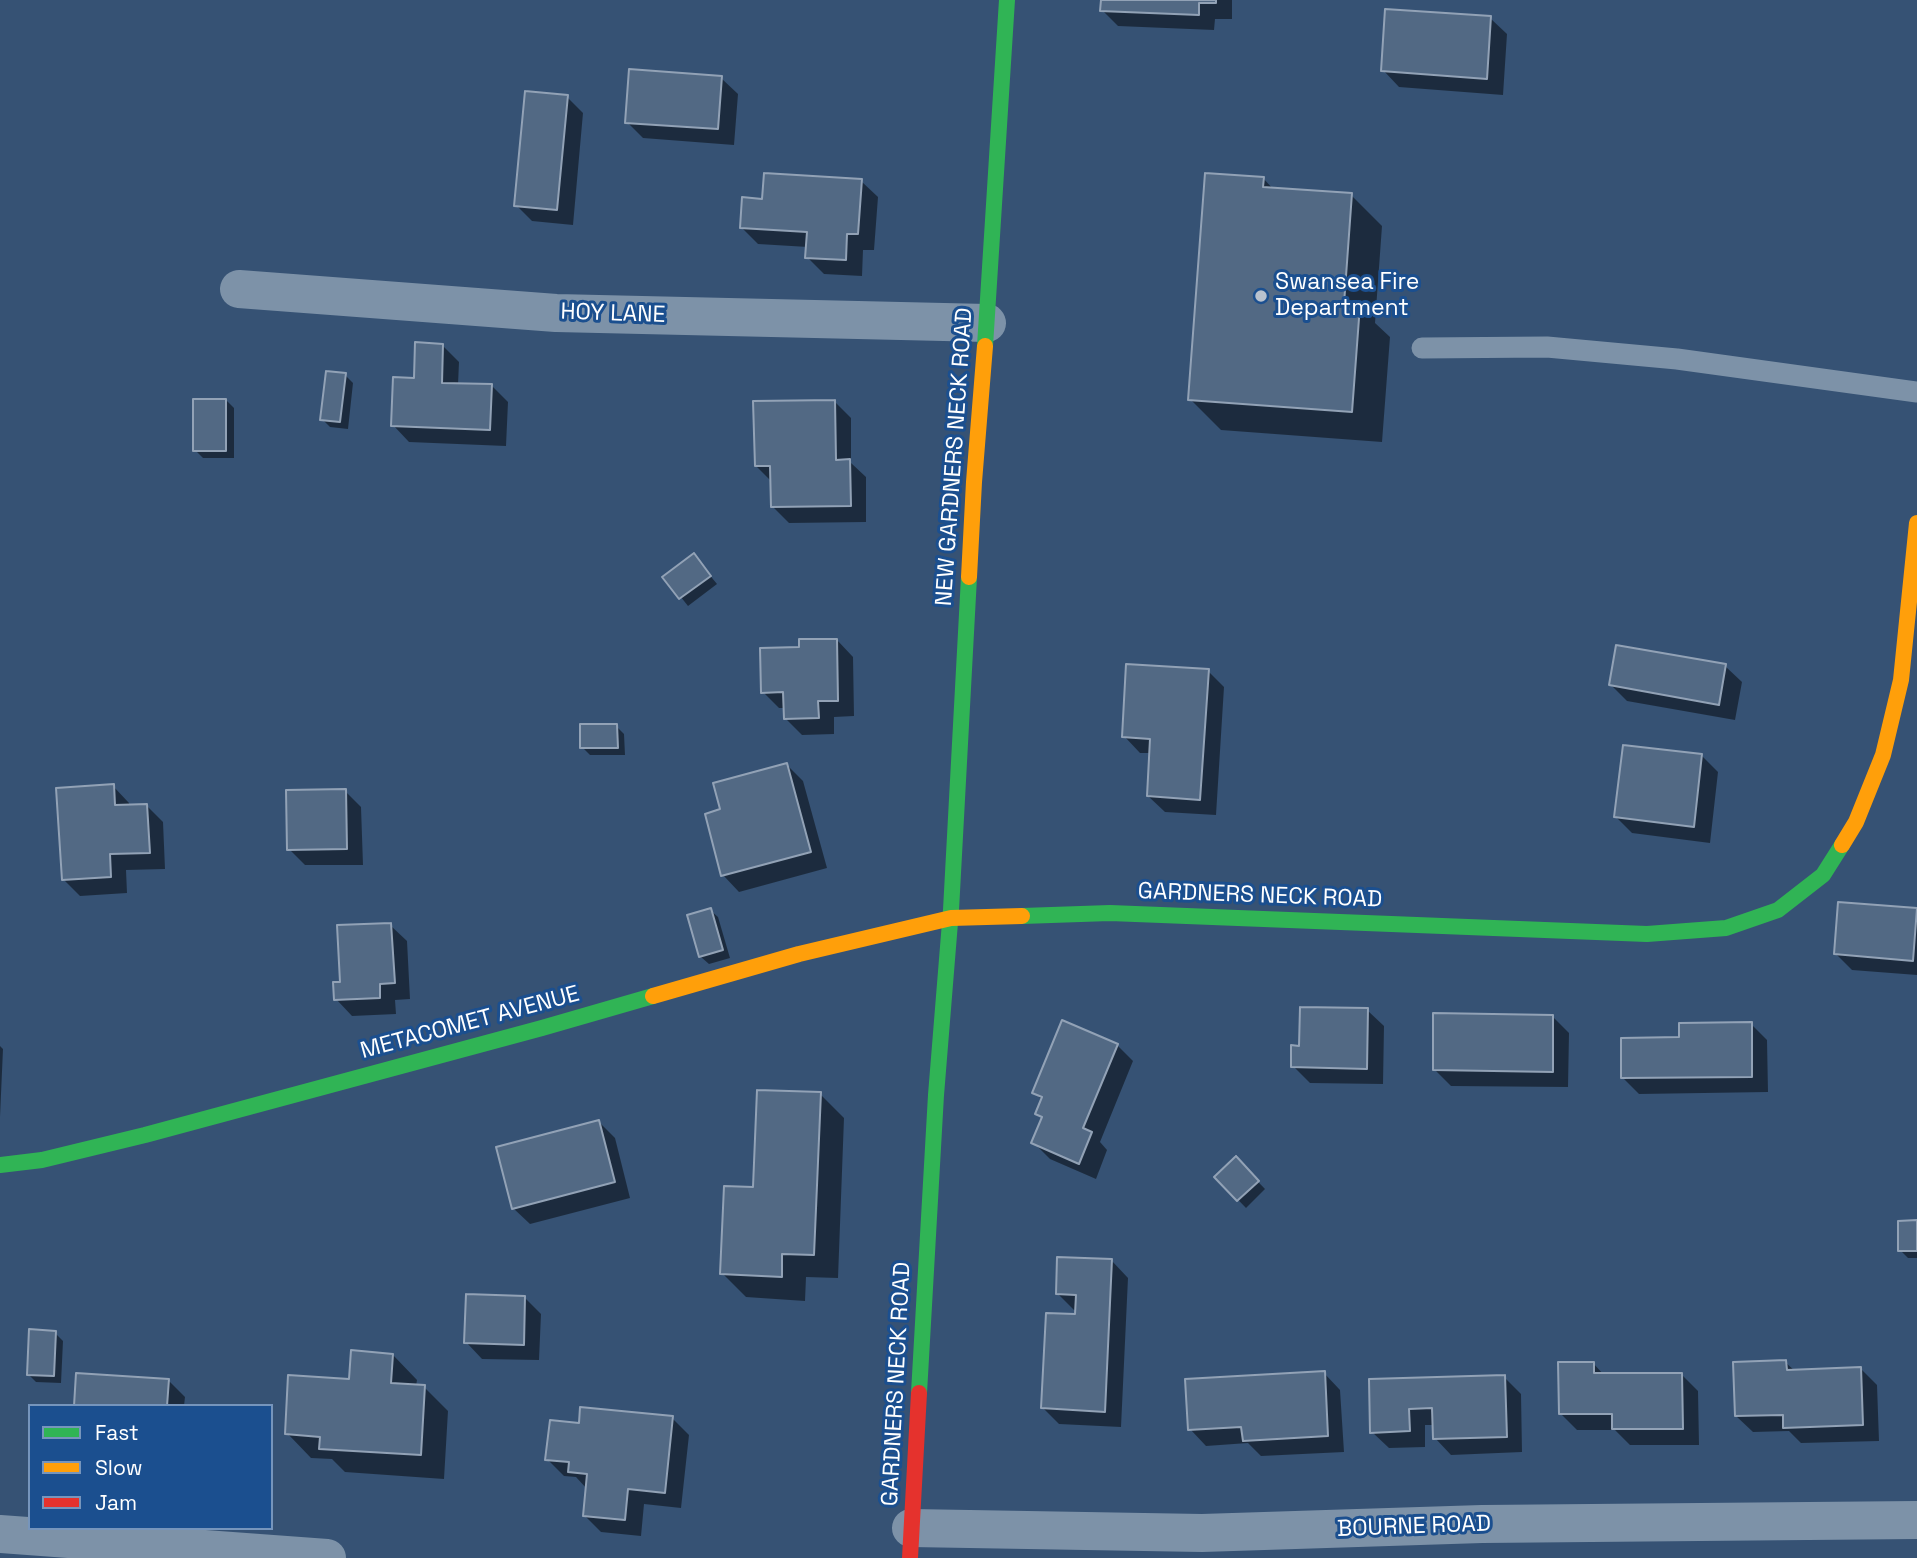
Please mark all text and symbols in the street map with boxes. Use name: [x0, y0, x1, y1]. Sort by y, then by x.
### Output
place label: Swansea Fire Department: [1275, 269, 1419, 323]
marker: Swansea Fire Department: [1253, 288, 1269, 304]
street label: HOY LANE: [560, 298, 666, 330]
street label: NEW GARDNERS NECK ROAD: [931, 307, 979, 607]
street label: GARDNERS NECK ROAD: [1137, 878, 1383, 914]
street label: METACOMET AVENUE: [358, 981, 582, 1065]
street label: GARDNERS NECK ROAD: [877, 1261, 917, 1507]
legend: [28, 1404, 273, 1530]
text: Fast: [95, 1419, 139, 1446]
text: Slow: [95, 1454, 143, 1481]
text: Jam: [95, 1489, 137, 1516]
street label: BOURNE ROAD: [1337, 1511, 1491, 1543]

